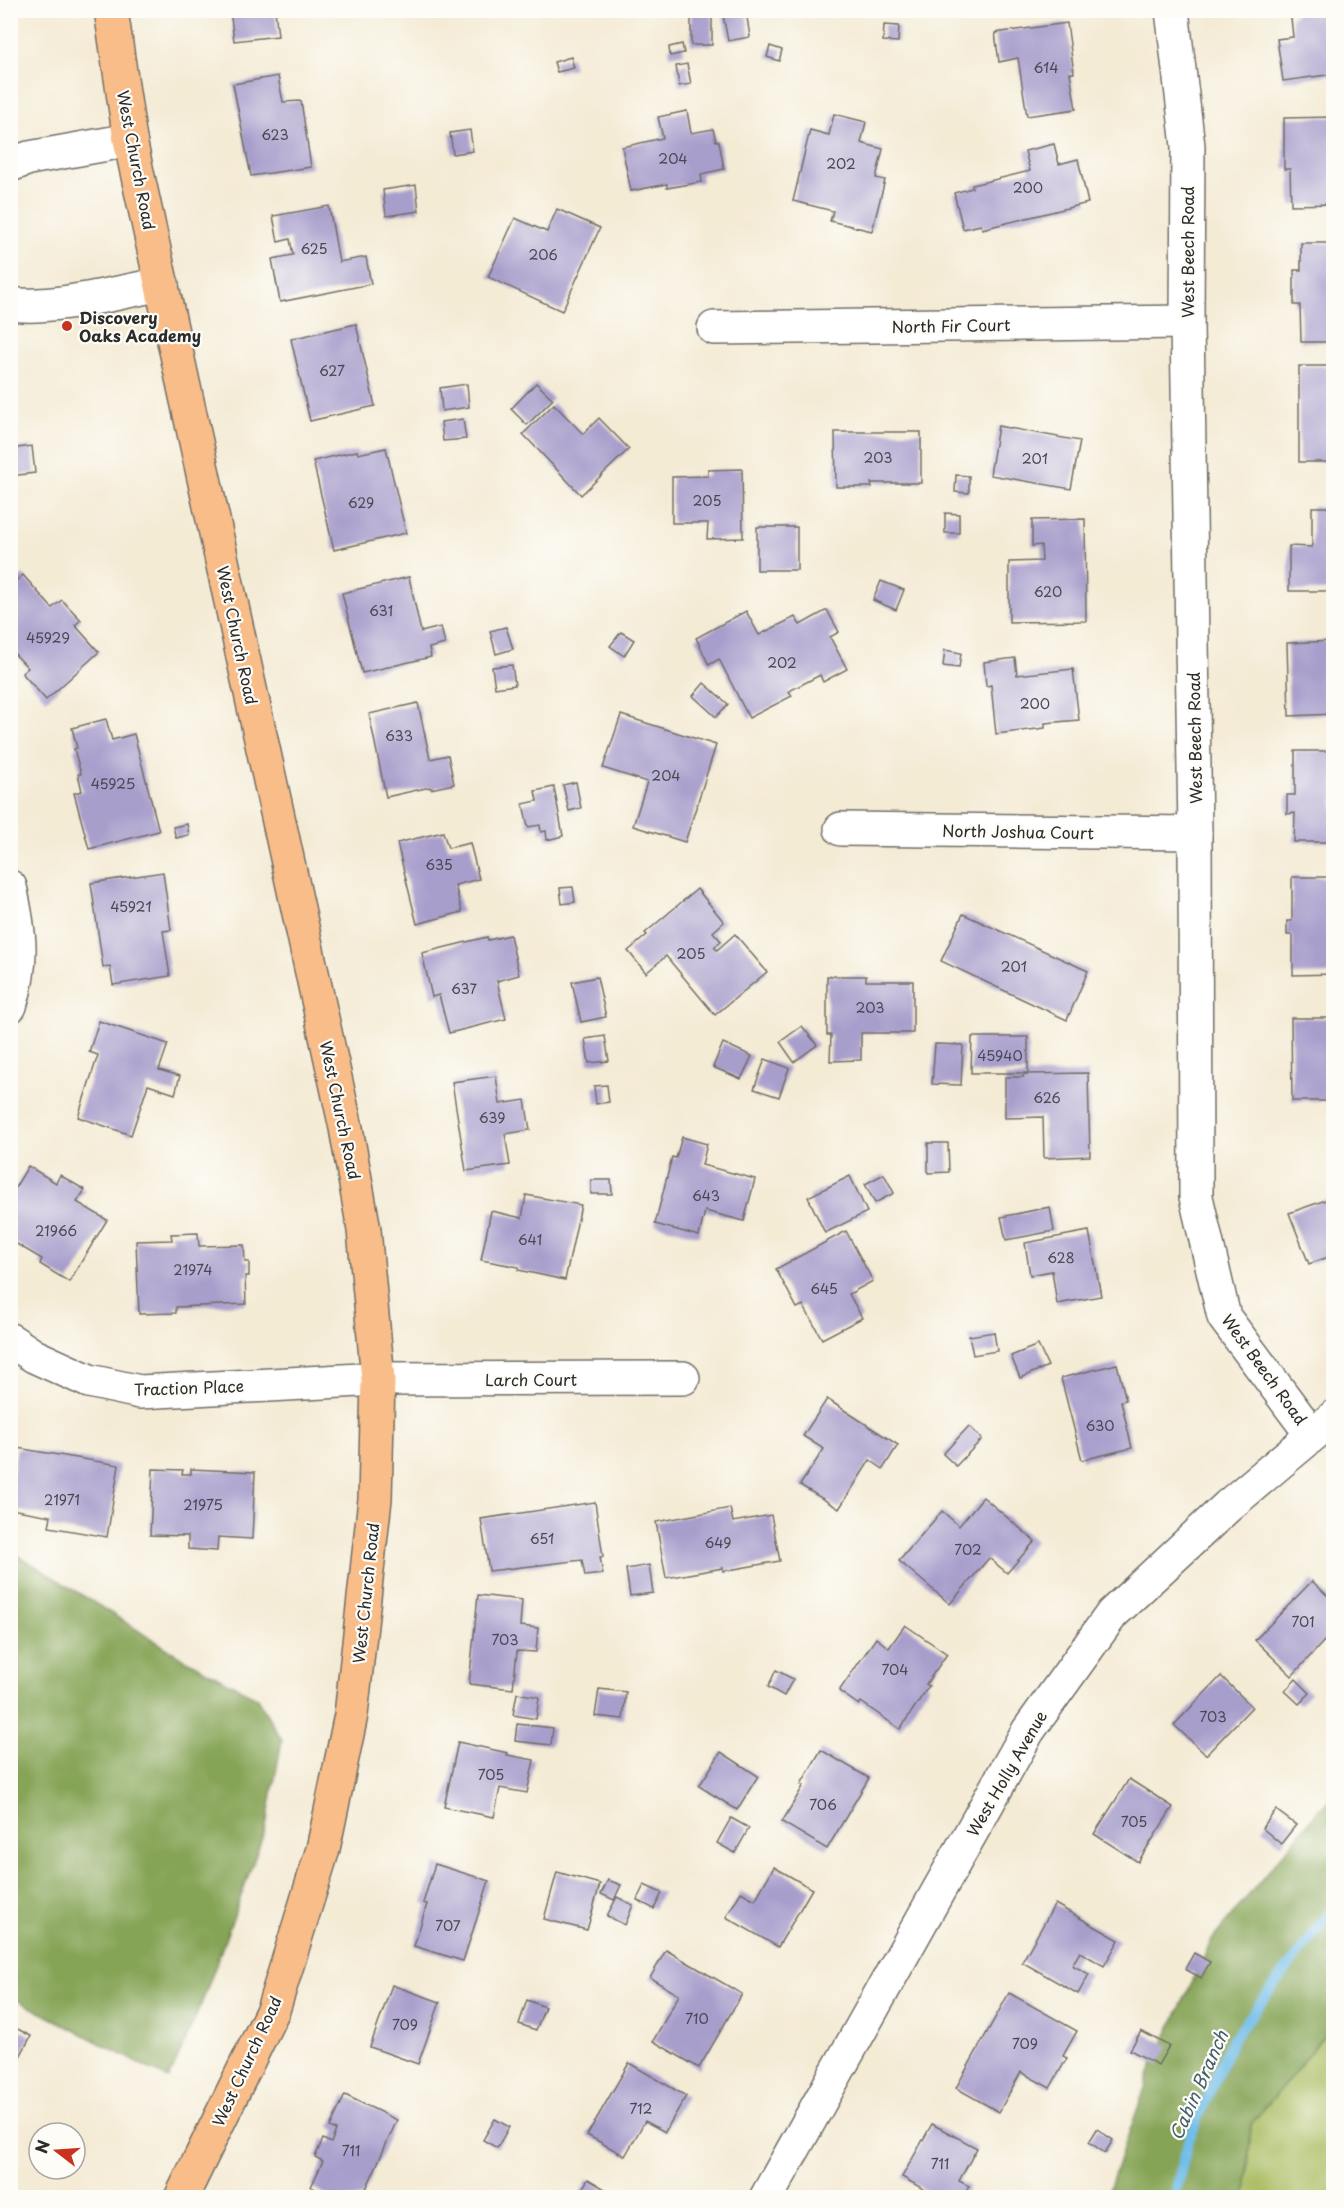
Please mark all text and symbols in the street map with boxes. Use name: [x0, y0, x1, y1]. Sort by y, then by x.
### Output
house number: 614: [1034, 57, 1058, 78]
street label: West Church Road: [112, 88, 162, 232]
house number: 623: [261, 124, 289, 145]
house number: 204: [658, 148, 688, 169]
house number: 202: [826, 153, 856, 174]
house number: 200: [1013, 177, 1043, 198]
street label: West Beech Road: [1175, 186, 1199, 318]
house number: 625: [300, 238, 328, 259]
house number: 206: [528, 244, 558, 265]
place label: Discovery Oaks Academy: [79, 305, 201, 347]
street label: North Fir Court: [891, 312, 1011, 338]
marker: Discovery Oaks Academy: [60, 319, 74, 333]
house number: 627: [319, 360, 345, 381]
house number: 203: [864, 447, 892, 468]
house number: 201: [1022, 448, 1048, 469]
house number: 205: [693, 490, 721, 511]
house number: 629: [348, 492, 374, 513]
street label: West Church Road: [212, 563, 264, 707]
house number: 620: [1034, 581, 1062, 602]
house number: 631: [369, 600, 393, 621]
house number: 45929: [26, 627, 70, 648]
house number: 202: [767, 652, 797, 673]
street label: West Beech Road: [1181, 672, 1207, 804]
house number: 200: [1020, 693, 1050, 714]
house number: 633: [385, 725, 413, 746]
house number: 204: [651, 765, 681, 786]
house number: 45925: [91, 773, 135, 794]
street label: North Joshua Court: [942, 818, 1095, 844]
house number: 635: [425, 854, 453, 875]
house number: 45921: [110, 896, 152, 917]
house number: 205: [677, 943, 705, 964]
house number: 201: [1001, 956, 1027, 977]
house number: 637: [451, 978, 478, 999]
house number: 203: [856, 997, 884, 1018]
street label: West Church Road: [315, 1038, 367, 1182]
house number: 45940: [977, 1045, 1023, 1066]
house number: 626: [1033, 1087, 1061, 1108]
house number: 639: [479, 1107, 505, 1128]
house number: 643: [692, 1185, 720, 1206]
house number: 21966: [35, 1220, 77, 1241]
house number: 641: [518, 1229, 542, 1250]
house number: 628: [1047, 1247, 1075, 1268]
house number: 21974: [173, 1259, 213, 1280]
house number: 645: [810, 1278, 838, 1299]
street label: West Beech Road: [1217, 1309, 1313, 1429]
street label: Larch Court: [485, 1367, 577, 1391]
street label: Traction Place: [133, 1373, 245, 1401]
house number: 630: [1085, 1415, 1115, 1436]
house number: 21971: [44, 1489, 80, 1510]
house number: 21975: [183, 1494, 223, 1515]
street label: West Church Road: [346, 1521, 384, 1665]
house number: 651: [530, 1528, 554, 1549]
house number: 649: [704, 1532, 732, 1553]
house number: 702: [954, 1539, 982, 1560]
house number: 701: [1291, 1611, 1315, 1632]
house number: 703: [491, 1629, 519, 1650]
house number: 704: [881, 1659, 909, 1680]
street label: West Holly Avenue: [960, 1705, 1052, 1840]
house number: 703: [1199, 1706, 1227, 1727]
house number: 705: [478, 1764, 504, 1785]
house number: 706: [809, 1794, 837, 1815]
house number: 705: [1121, 1811, 1147, 1832]
house number: 707: [435, 1915, 461, 1936]
street label: West Church Road: [205, 1992, 287, 2130]
house number: 710: [685, 2008, 709, 2029]
house number: 709: [392, 2014, 418, 2035]
water label: Cabin Branch: [1162, 2025, 1234, 2144]
house number: 709: [1012, 2033, 1038, 2054]
house number: 712: [629, 2098, 653, 2119]
north arrow: [27, 2121, 87, 2181]
text: N: [28, 2137, 55, 2156]
house number: 711: [342, 2140, 360, 2161]
house number: 711: [931, 2153, 949, 2174]

